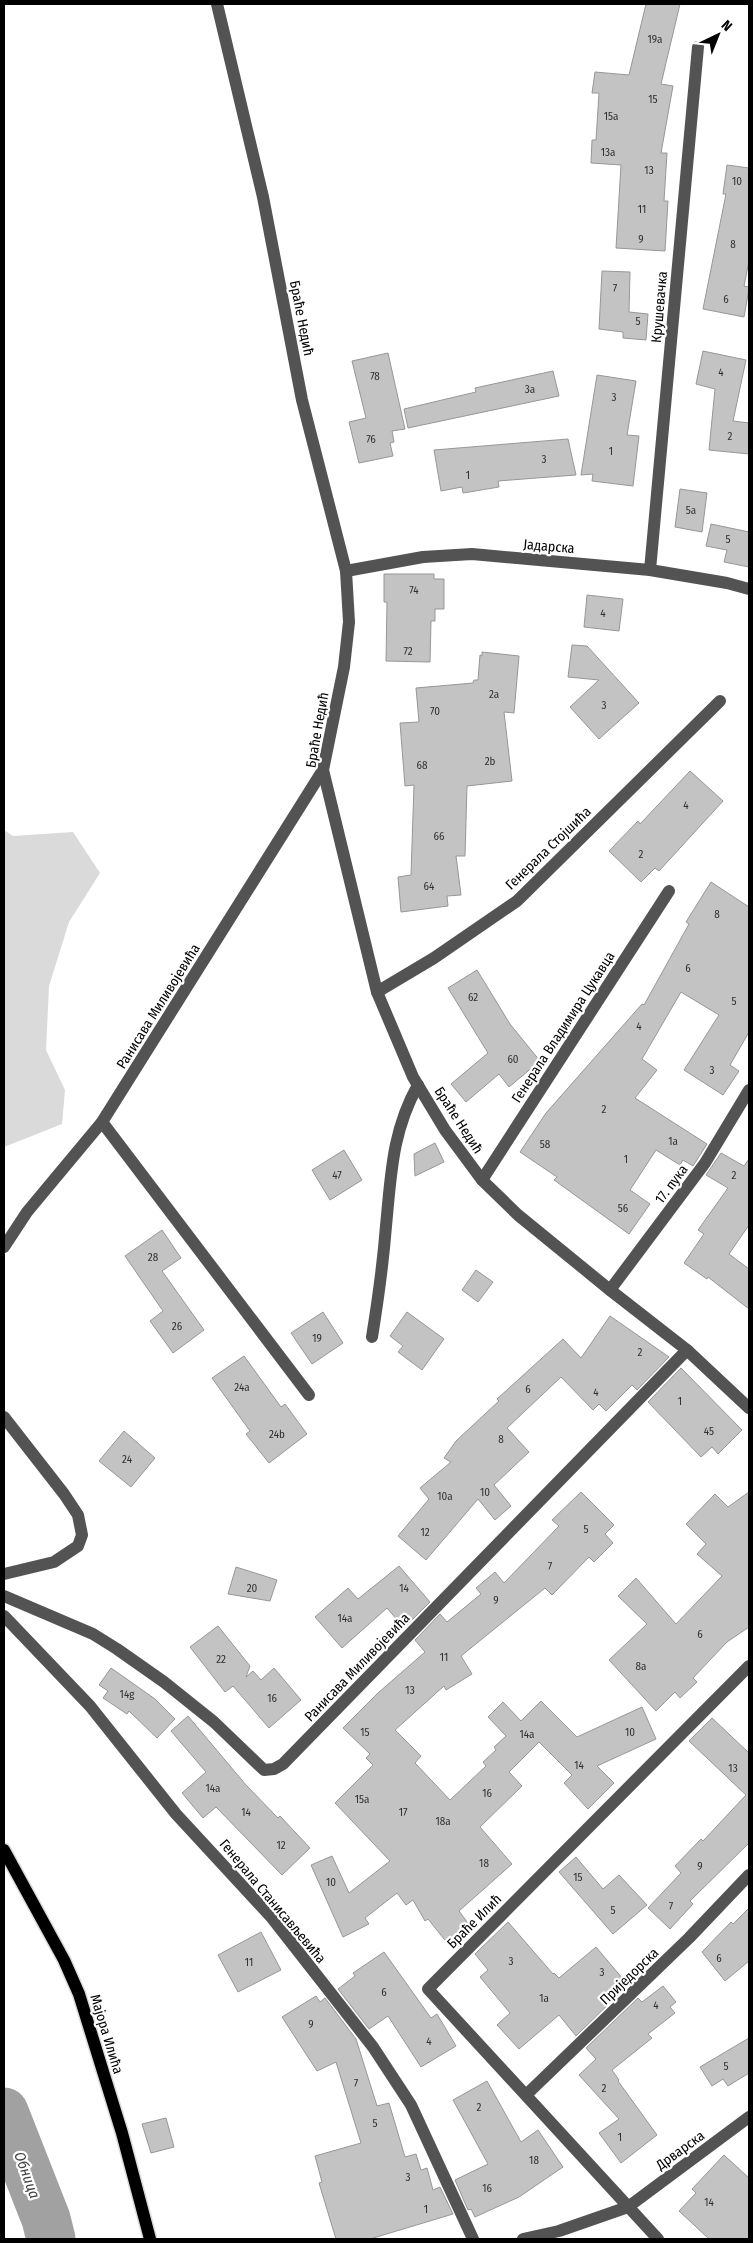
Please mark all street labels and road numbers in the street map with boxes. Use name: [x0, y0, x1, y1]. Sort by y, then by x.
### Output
street label: Крушевачка: [648, 270, 671, 344]
street label: Браће Недић: [286, 279, 317, 357]
street label: Јадарска: [523, 536, 575, 557]
street label: Браће Недић: [302, 691, 333, 769]
street label: Генерала Стојшића: [502, 803, 595, 893]
street label: Ранисава Миливојевића: [113, 941, 204, 1072]
street label: Генерала Владимира Цукавца: [508, 948, 619, 1106]
street label: Браће Недић: [431, 1084, 487, 1157]
street label: 17. пука: [651, 1161, 692, 1207]
street label: Ранисава Миливојевића: [301, 1610, 414, 1725]
street label: Генерала Станисављевића: [216, 1836, 330, 1967]
street label: Браће Илић: [444, 1891, 505, 1952]
street label: Приједорска: [597, 1944, 662, 2008]
street label: Мајора Илића: [86, 1992, 127, 2076]
street label: Дрварска: [652, 2127, 708, 2174]

